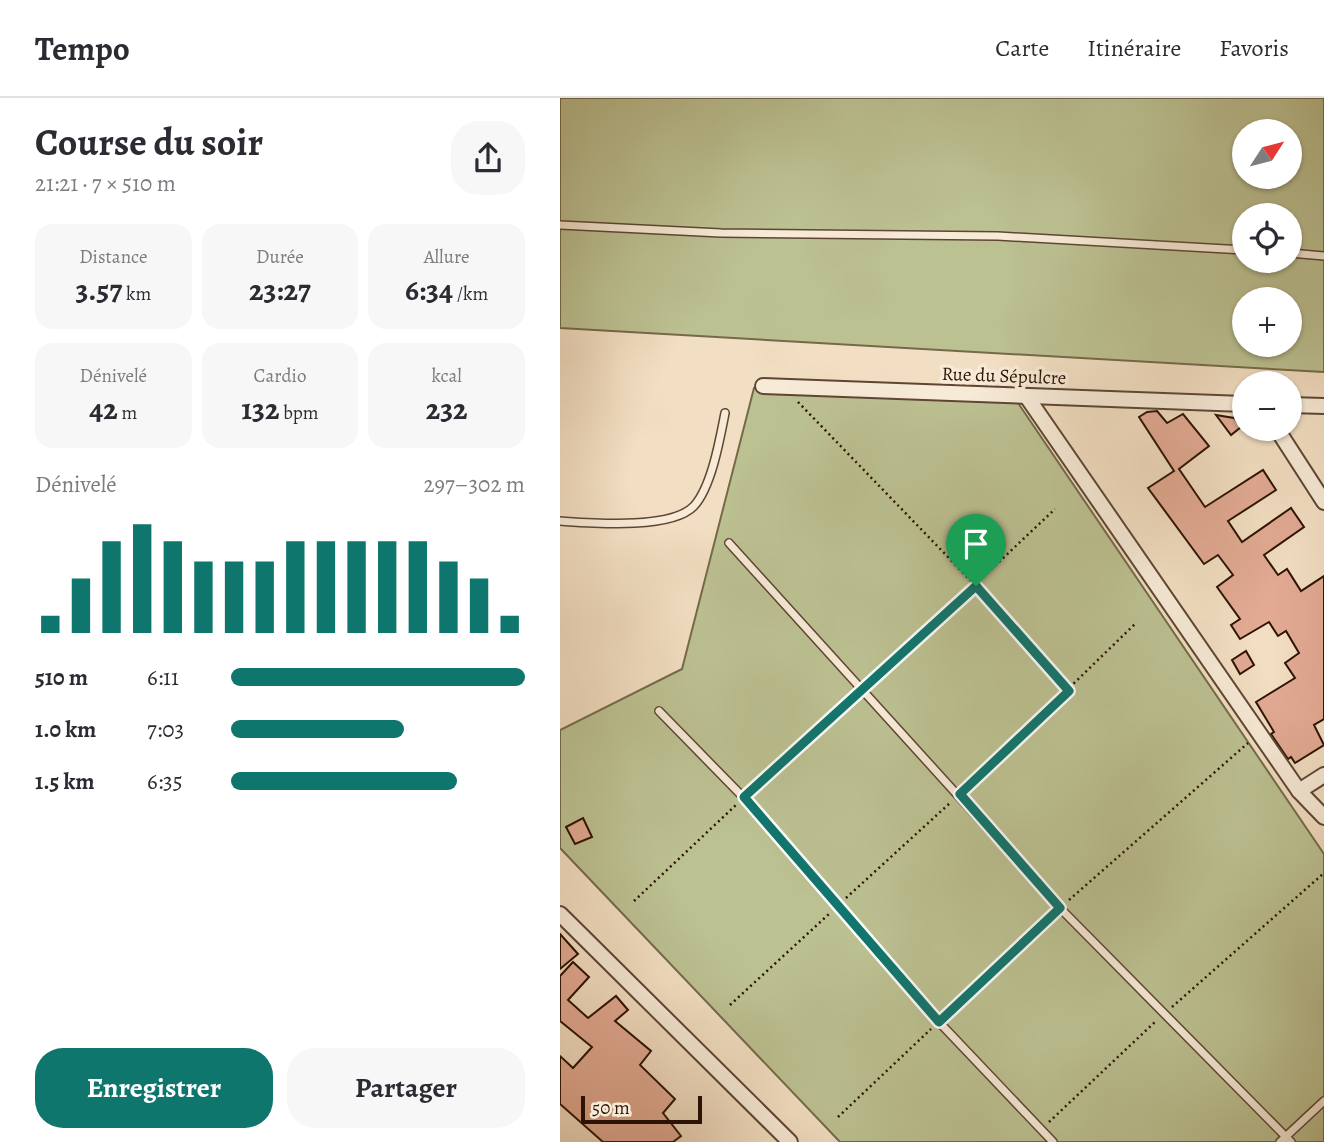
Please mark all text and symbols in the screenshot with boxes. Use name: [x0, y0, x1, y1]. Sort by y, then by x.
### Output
text: Tempo: [35, 26, 130, 71]
text: Carte: [995, 32, 1049, 64]
text: Itinéraire: [1087, 32, 1181, 64]
text: Favoris: [1219, 32, 1289, 64]
text: Course du soir: [35, 116, 263, 168]
north arrow: [1232, 119, 1302, 189]
map controls: [1232, 119, 1302, 441]
button: share: [451, 121, 525, 195]
text: 21:21 · 7 × 510 m: [35, 168, 176, 199]
button: locate: [1232, 203, 1302, 273]
text: Distance: [79, 244, 147, 270]
text: Durée: [256, 244, 304, 270]
text: Allure: [424, 244, 470, 270]
text: 3.57: [75, 270, 122, 310]
text: 23:27: [249, 270, 311, 310]
text: 6:34: [405, 270, 453, 310]
text: km: [122, 281, 151, 307]
text: /km: [453, 281, 488, 307]
button: +: [1232, 287, 1302, 357]
street label: Rue du Sépulcre: [941, 361, 1067, 391]
text: Dénivelé: [80, 363, 147, 389]
text: Cardio: [254, 363, 306, 389]
text: kcal: [431, 363, 462, 389]
button: −: [1232, 371, 1302, 441]
text: 42: [89, 389, 118, 429]
text: 132: [241, 389, 279, 429]
text: 232: [426, 389, 468, 429]
text: m: [118, 400, 137, 426]
text: bpm: [279, 400, 319, 426]
text: Dénivelé: [35, 469, 117, 500]
text: 297–302 m: [424, 469, 525, 500]
pin: [946, 514, 1006, 586]
icon: arrive: [957, 525, 995, 563]
text: 510 m: [35, 662, 88, 693]
text: 6:11: [147, 662, 179, 693]
text: 1.0 km: [35, 714, 96, 745]
text: 7:03: [147, 714, 184, 745]
text: 1.5 km: [35, 766, 95, 797]
text: 6:35: [147, 766, 183, 797]
button: Enregistrer: [35, 1048, 273, 1128]
button: Partager: [287, 1048, 525, 1128]
scale bar: [581, 1093, 702, 1125]
text: 50 m: [592, 1095, 630, 1121]

